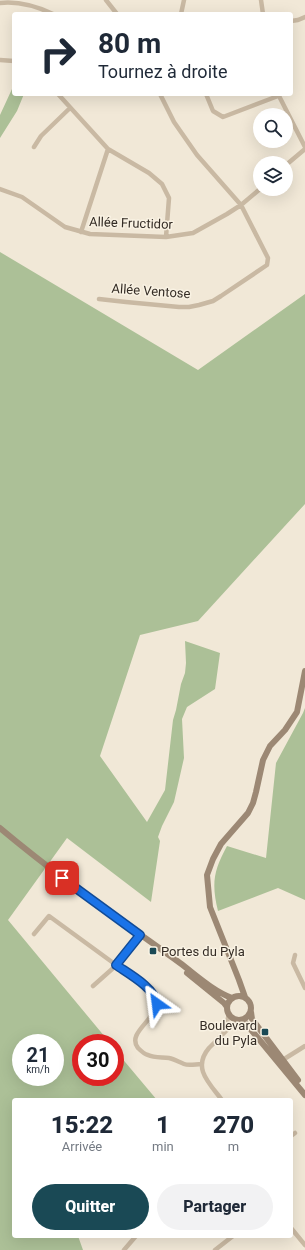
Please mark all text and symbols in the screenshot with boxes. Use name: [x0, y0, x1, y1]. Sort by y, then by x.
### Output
text: 80 m: [98, 27, 161, 60]
icon: right: [32, 28, 84, 80]
text: Tournez à droite: [98, 61, 227, 82]
map controls: [253, 108, 293, 196]
button: search: [253, 108, 293, 148]
button: layers: [253, 156, 293, 196]
street label: Allée Fructidor: [89, 214, 174, 232]
street label: Allée Ventose: [111, 281, 191, 301]
pin: [45, 861, 79, 895]
icon: arrive: [51, 867, 73, 889]
place label: Portes du Pyla: [161, 944, 245, 959]
marker: Portes du Pyla: [148, 946, 158, 956]
position arrow: [136, 983, 178, 1025]
place label: Boulevard du Pyla: [199, 1018, 257, 1048]
marker: Boulevard du Pyla: [260, 1027, 270, 1037]
speed limit sign: 30: [72, 1034, 124, 1086]
text: 21: [27, 1043, 49, 1067]
text: km/h: [26, 1064, 50, 1075]
text: 15:22: [51, 1111, 113, 1139]
text: 1: [156, 1111, 170, 1139]
text: 270: [213, 1111, 254, 1139]
text: Arrivée: [62, 1139, 102, 1154]
text: min: [152, 1139, 174, 1154]
text: m: [228, 1139, 239, 1154]
button: Quitter: [32, 1184, 149, 1230]
button: Partager: [157, 1184, 273, 1230]

